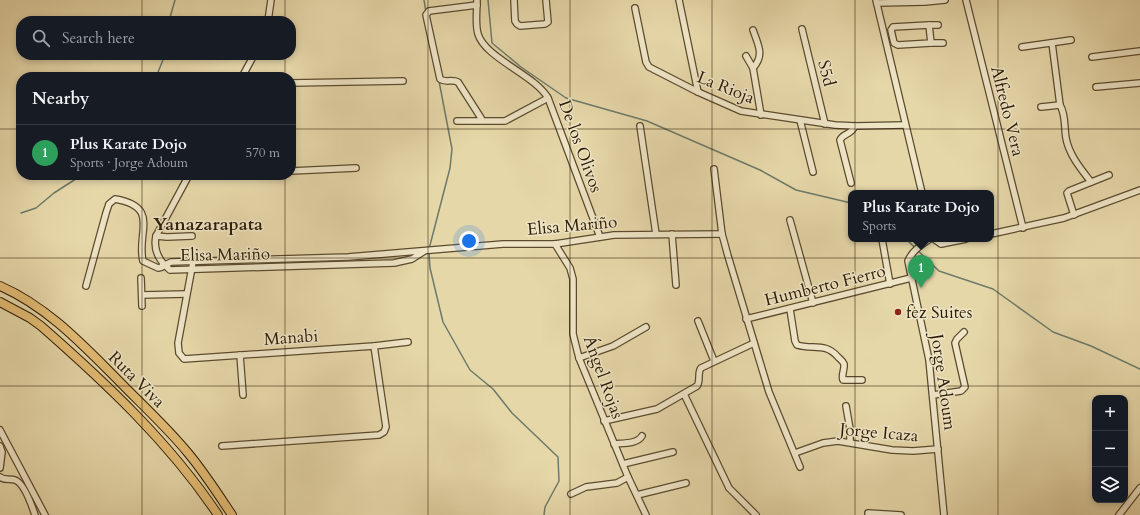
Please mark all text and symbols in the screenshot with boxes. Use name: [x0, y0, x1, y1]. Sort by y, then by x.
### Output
search box: [16, 16, 296, 60]
icon: search: [30, 27, 52, 49]
text: Search here: [62, 28, 135, 48]
street label: S5d: [812, 58, 841, 89]
street label: Alfredo Vera: [985, 64, 1030, 159]
street label: La Rioja: [694, 66, 759, 110]
text: Nearby: [32, 87, 89, 110]
street label: De los Olivos: [553, 97, 608, 196]
text: Plus Karate Dojo: [70, 134, 187, 154]
text: 1: [42, 144, 48, 162]
text: 570 m: [246, 144, 280, 162]
text: Sports · Jorge Adoum: [70, 154, 188, 172]
popup: [848, 190, 994, 242]
text: Plus Karate Dojo: [863, 197, 979, 217]
street label: Elisa Mariño: [526, 210, 618, 241]
district label: Yanazarapata: [153, 212, 263, 237]
text: Sports: [863, 217, 896, 235]
your location: [459, 231, 479, 251]
street label: Elisa Mariño: [180, 242, 270, 267]
pin: 1: [908, 255, 934, 288]
street label: Humberto Fierro: [762, 259, 888, 312]
place label: fez Suites: [906, 301, 973, 324]
marker: fez Suites: [893, 307, 903, 317]
street label: Manabi: [263, 324, 319, 351]
street label: Jorge Adoum: [925, 329, 962, 432]
street label: Ángel Rojas: [578, 333, 629, 422]
street label: Ruta Viva: [103, 346, 171, 413]
map controls: [1092, 395, 1128, 503]
button: +: [1092, 395, 1128, 431]
street label: Jorge Icaza: [836, 417, 920, 447]
button: −: [1092, 431, 1128, 467]
button: layers: [1092, 467, 1128, 503]

